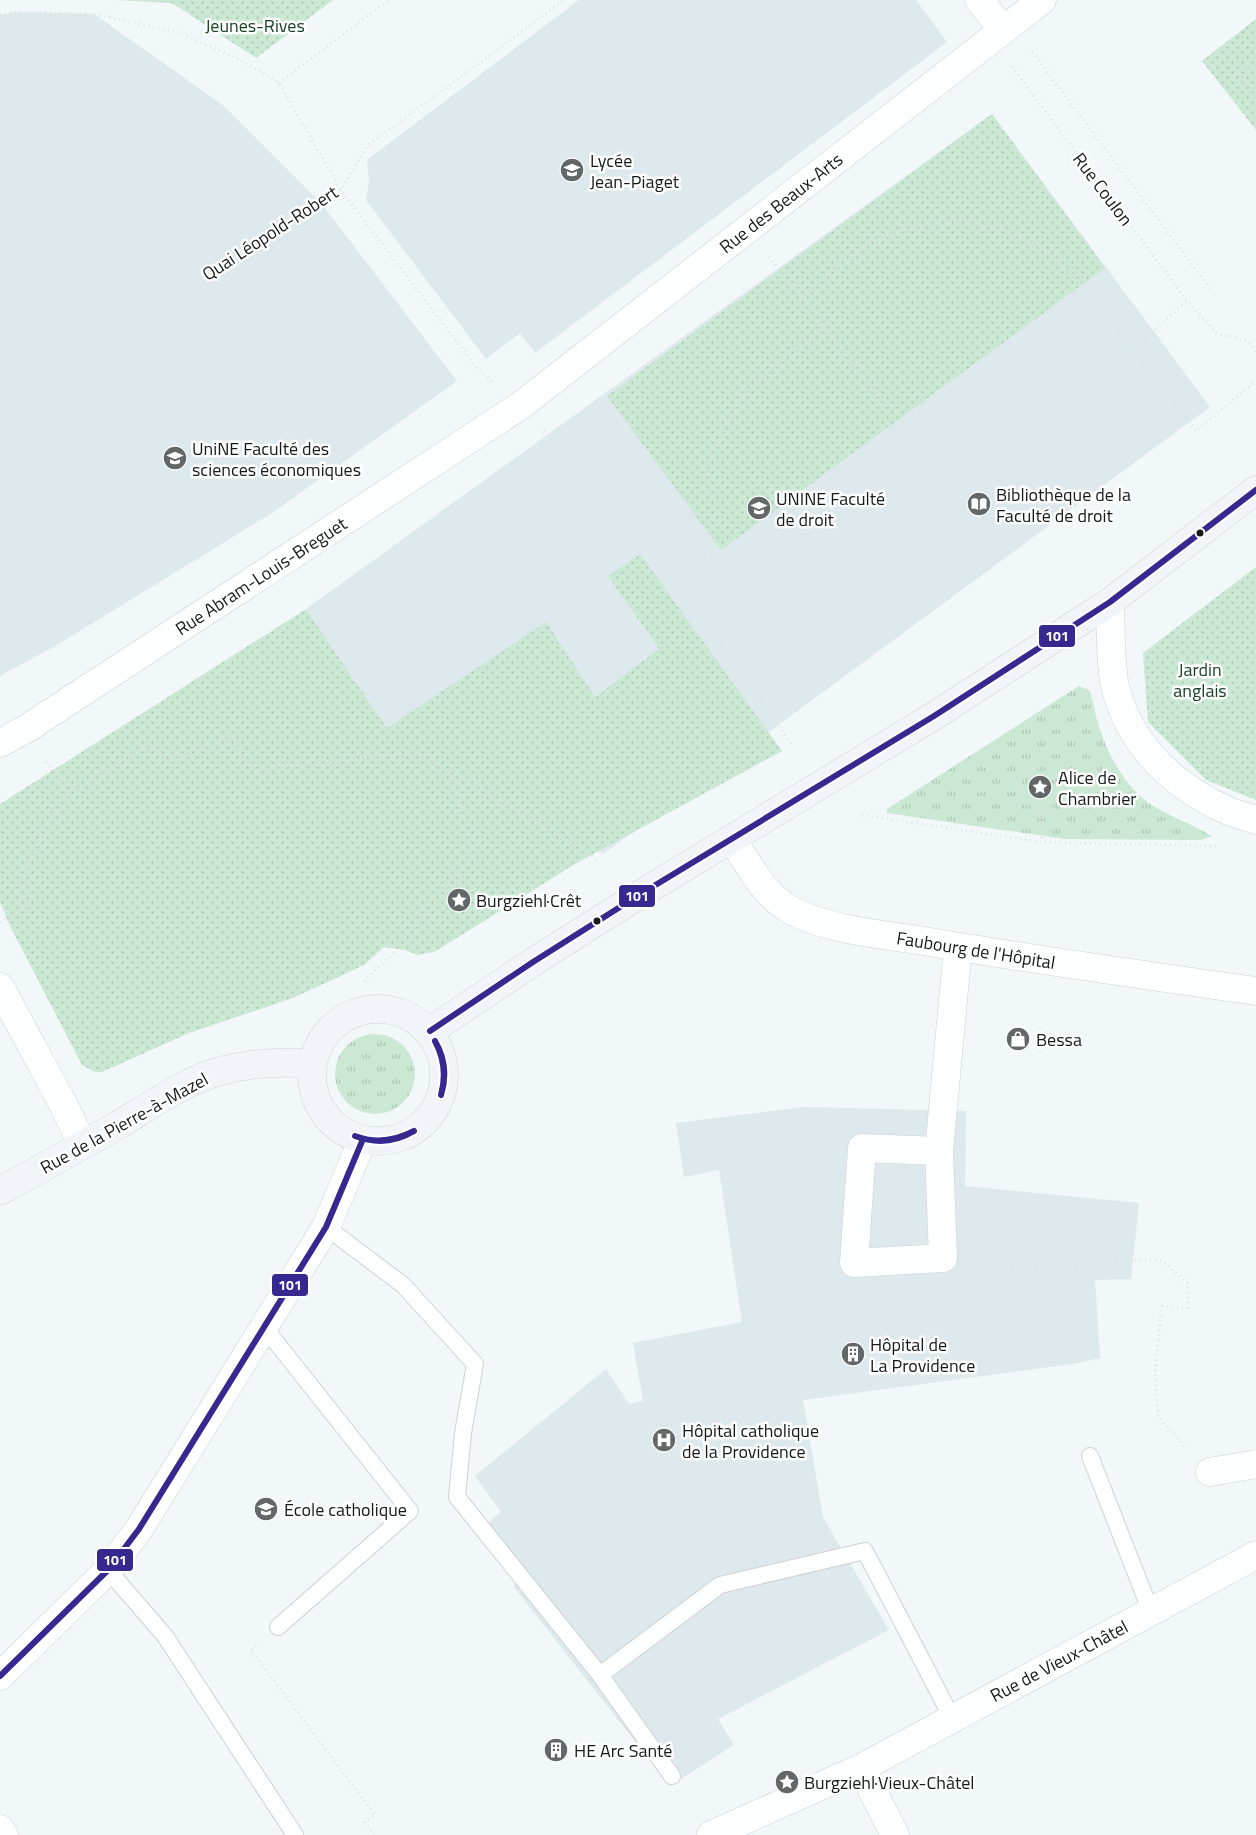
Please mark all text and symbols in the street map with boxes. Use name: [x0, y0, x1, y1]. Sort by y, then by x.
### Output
park label: Jeunes-Rives: [205, 12, 305, 39]
street label: Rue des Beaux-Arts: [713, 146, 849, 260]
place label: Lycée Jean-Piaget: [590, 147, 680, 195]
street label: Rue Coulon: [1066, 147, 1140, 231]
school or university icon: Lycée Jean-Piaget: [559, 157, 585, 183]
street label: Quai Léopold-Robert: [197, 178, 344, 287]
place label: UniNE Faculté des sciences économiques: [192, 435, 361, 483]
school or university icon: UniNE Faculté des sciences économiques: [162, 445, 188, 471]
place label: Bibliothèque de la Faculté de droit: [996, 481, 1131, 529]
place label: UNINE Faculté de droit: [776, 485, 885, 533]
library icon: Bibliothèque de la Faculté de droit: [966, 491, 992, 517]
school or university icon: UNINE Faculté de droit: [746, 495, 772, 521]
street label: Rue Abram-Louis-Breguet: [170, 510, 353, 642]
unlabelled marker: [1195, 528, 1205, 538]
line badge: 101: [1038, 624, 1076, 648]
text: 101: [1045, 625, 1069, 646]
park label: Jardin anglais: [1173, 656, 1227, 704]
place label: Alice de Chambrier: [1058, 764, 1136, 812]
place icon: Alice de Chambrier: [1027, 774, 1053, 800]
line badge: 101: [618, 884, 656, 908]
text: 101: [625, 885, 649, 906]
place icon: Burgziehl·Crêt: [446, 887, 472, 913]
place label: Burgziehl·Crêt: [476, 887, 582, 914]
unlabelled marker: [592, 916, 602, 926]
street label: Faubourg de l'Hôpital: [895, 924, 1057, 976]
shop icon: Bessa: [1005, 1026, 1031, 1052]
place label: Bessa: [1036, 1026, 1082, 1053]
street label: Rue de la Pierre-à-Mazel: [35, 1065, 213, 1181]
line badge: 101: [271, 1273, 309, 1297]
text: 101: [278, 1274, 302, 1295]
place label: Hôpital de La Providence: [870, 1331, 975, 1379]
building icon: Hôpital de La Providence: [840, 1341, 866, 1367]
place label: Hôpital catholique de la Providence: [682, 1417, 819, 1465]
hospital icon: Hôpital catholique de la Providence: [651, 1427, 677, 1453]
school or university icon: École catholique: [253, 1496, 279, 1522]
place label: École catholique: [284, 1496, 407, 1523]
line badge: 101: [96, 1548, 134, 1572]
text: 101: [103, 1549, 127, 1570]
street label: Rue de Vieux-Châtel: [985, 1613, 1133, 1709]
building icon: HE Arc Santé: [543, 1737, 569, 1763]
place label: HE Arc Santé: [574, 1737, 672, 1764]
place icon: Burgziehl·Vieux-Châtel: [774, 1769, 800, 1795]
place label: Burgziehl·Vieux-Châtel: [804, 1769, 975, 1796]

